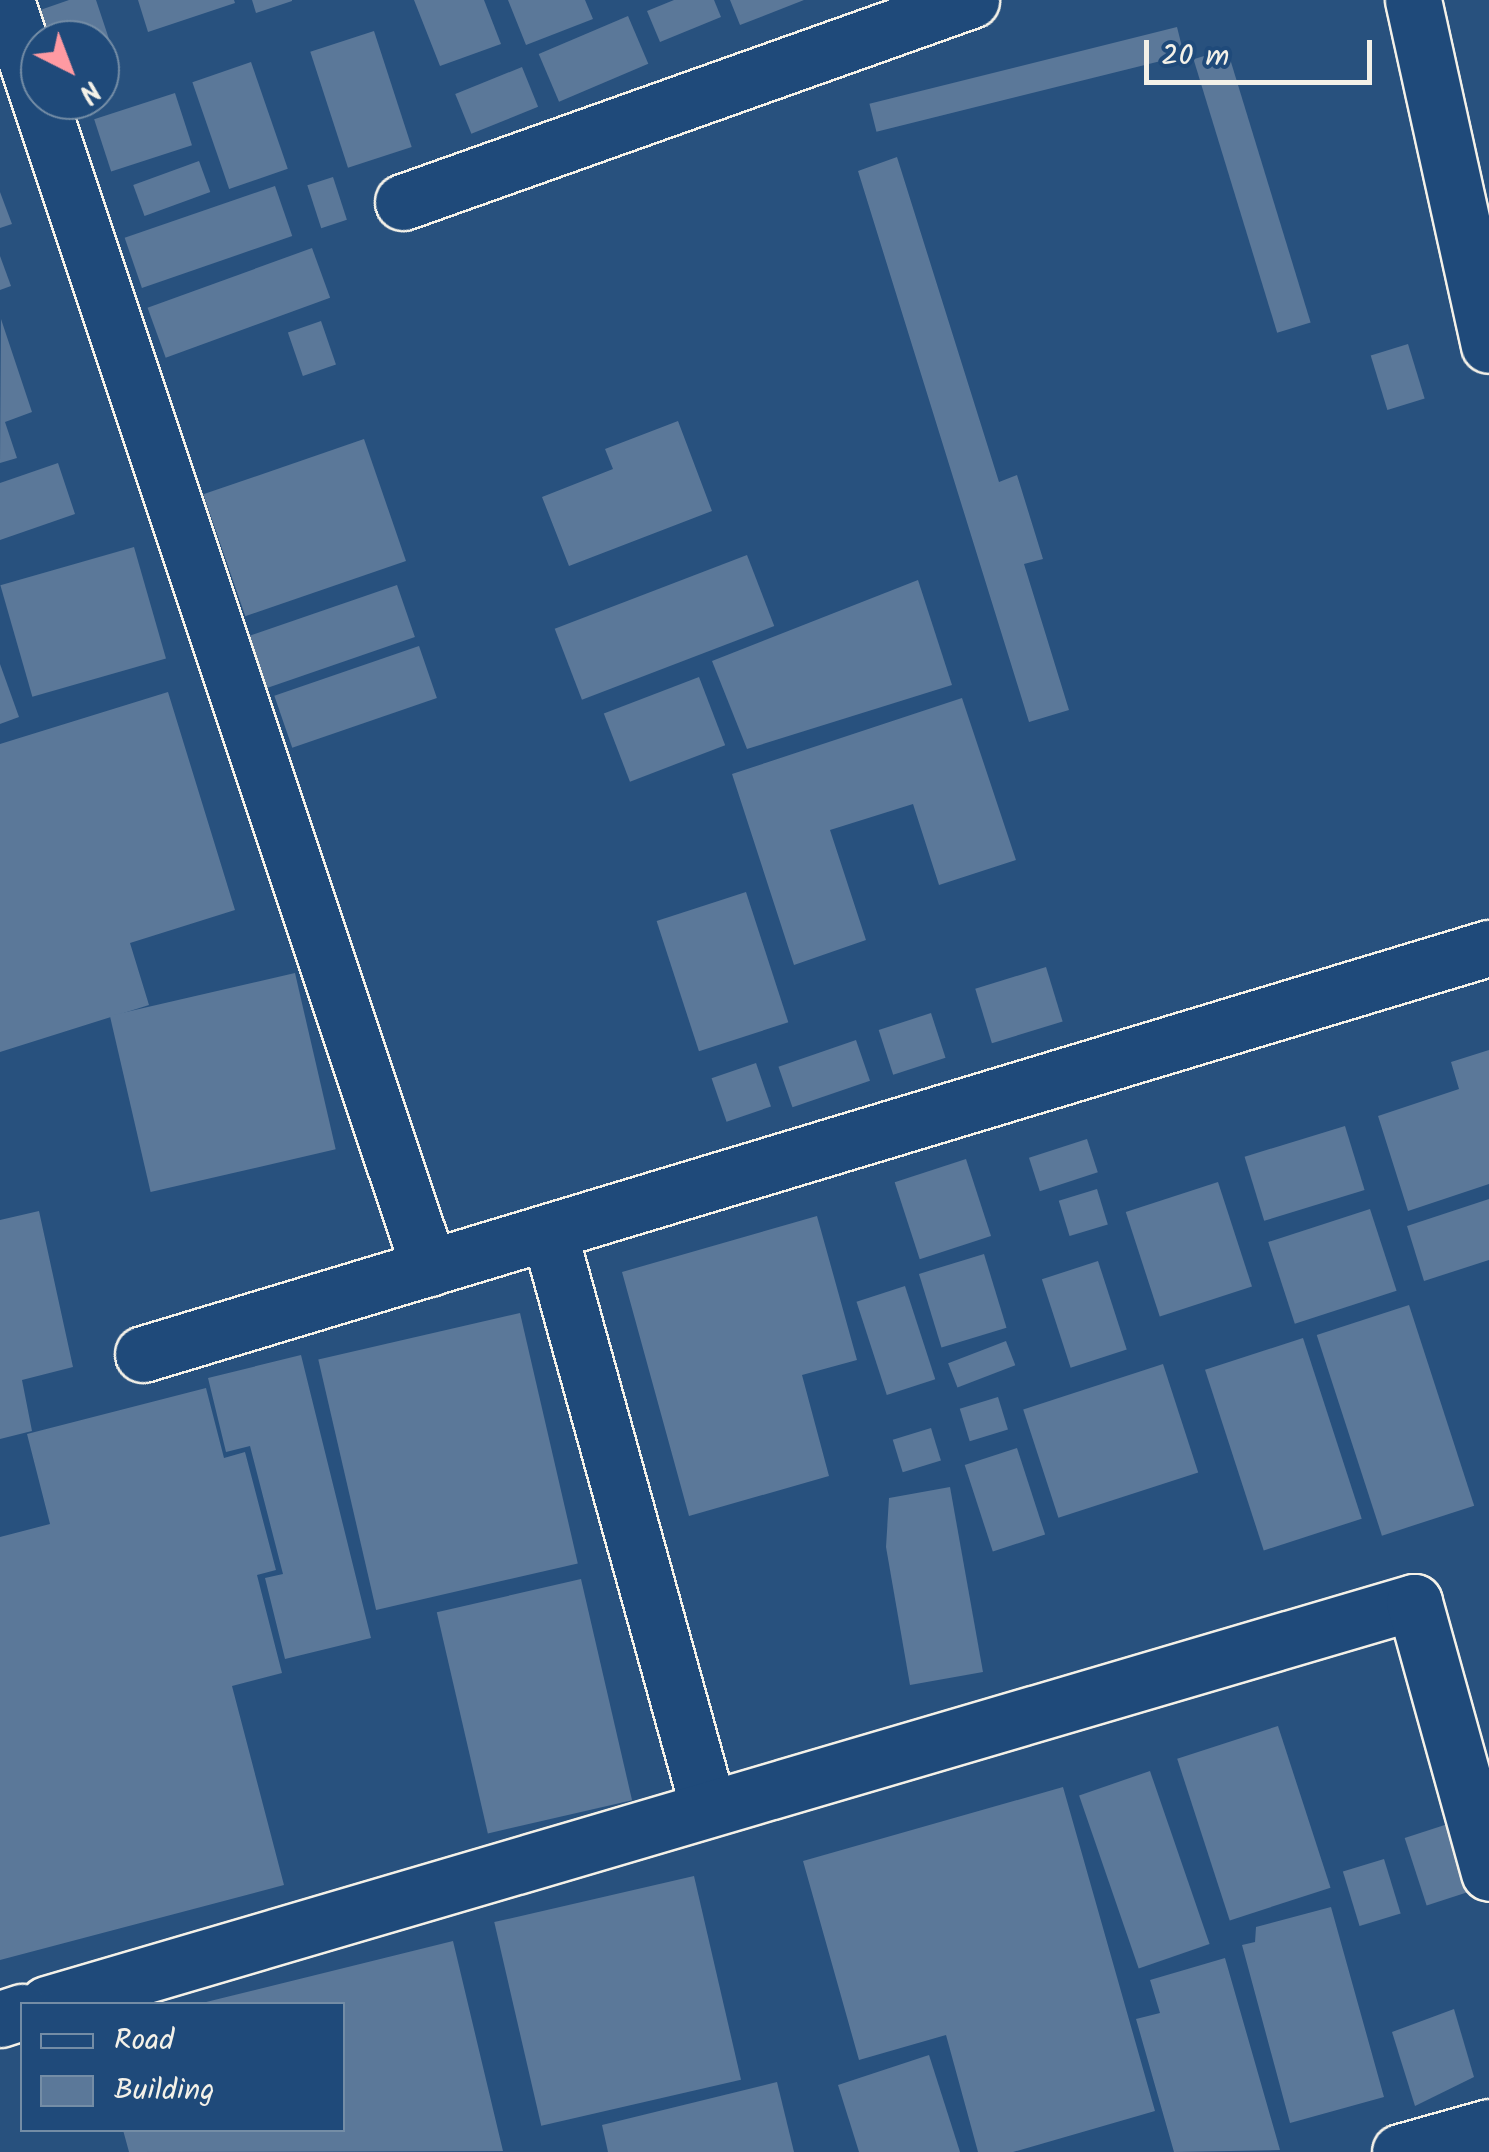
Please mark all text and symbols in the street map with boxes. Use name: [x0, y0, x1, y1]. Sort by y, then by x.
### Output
north arrow: [20, 20, 120, 120]
scale bar: [1149, 20, 1376, 82]
text: 20 m: [1161, 33, 1229, 81]
text: N: [67, 69, 111, 114]
legend: [20, 2002, 345, 2132]
text: Road: [114, 2017, 174, 2065]
text: Building: [114, 2067, 214, 2115]

